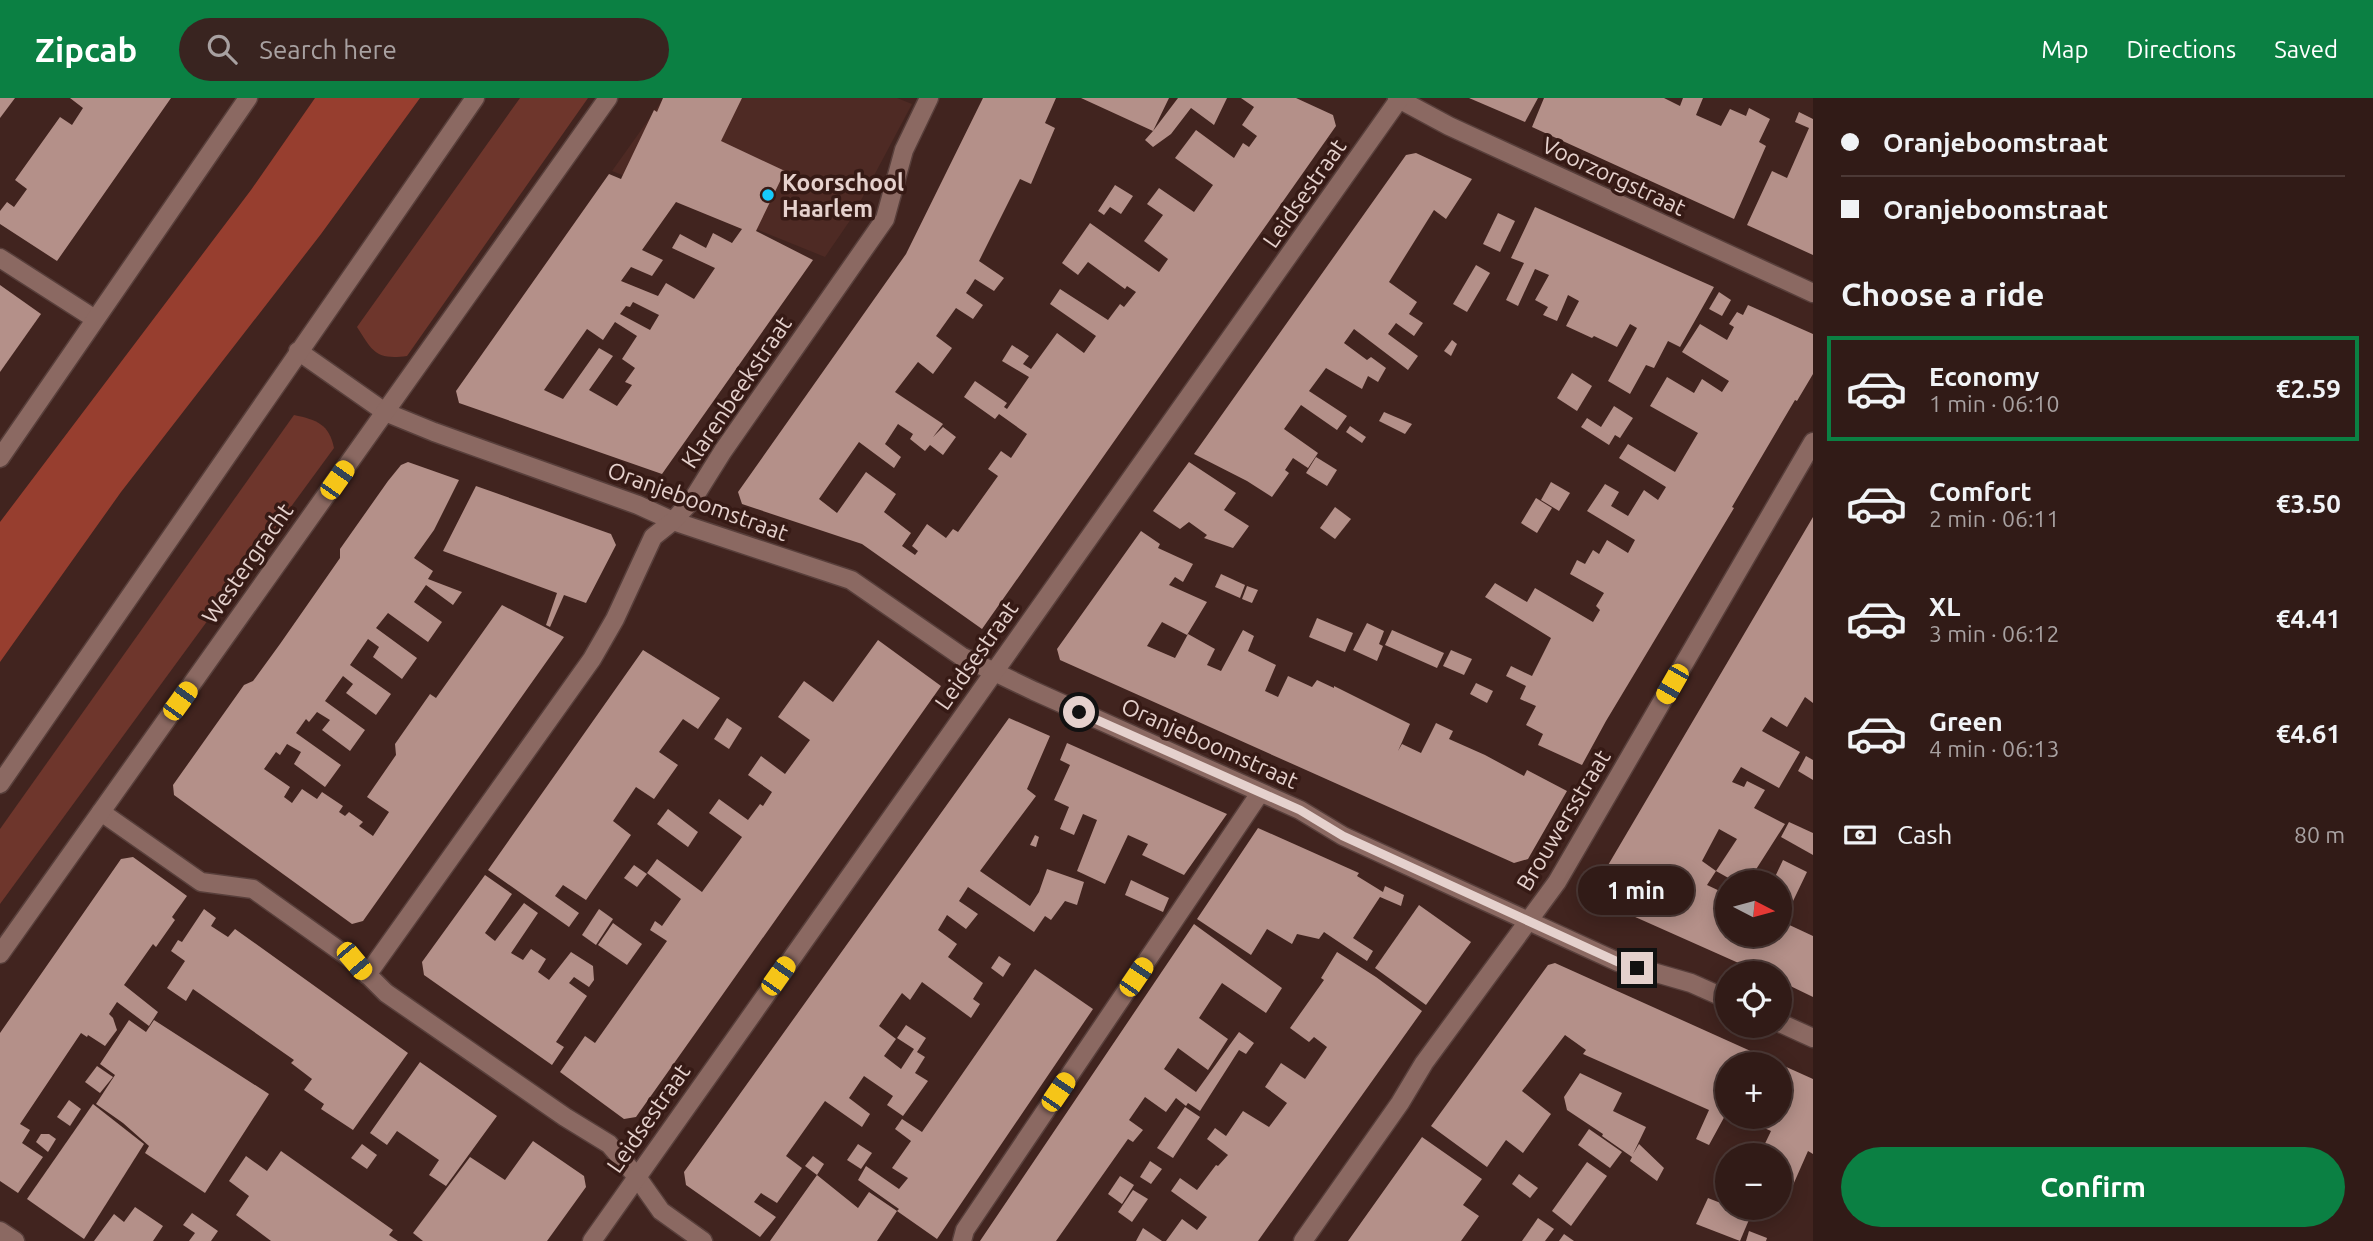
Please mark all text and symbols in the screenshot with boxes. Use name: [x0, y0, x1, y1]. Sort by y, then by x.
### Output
search box: [179, 18, 669, 81]
icon: search: [203, 30, 241, 68]
text: Zipcab: [35, 31, 137, 68]
text: Search here: [259, 35, 397, 64]
text: Map: [2041, 36, 2088, 63]
text: Directions: [2126, 36, 2236, 63]
text: Saved: [2274, 36, 2338, 63]
text: Oranjeboomstraat: [1883, 128, 2108, 157]
street label: Voorzorgstraat: [1538, 132, 1690, 220]
street label: Leidsestraat: [1257, 134, 1351, 252]
place label: Koorschool Haarlem: [782, 170, 904, 221]
marker: Koorschool Haarlem: [760, 187, 776, 203]
text: Oranjeboomstraat: [1883, 195, 2108, 224]
text: Choose a ride: [1841, 276, 2044, 312]
street label: Klarenbeekstraat: [676, 312, 796, 472]
icon: car: [1845, 357, 1908, 420]
text: Economy: [1929, 362, 2039, 391]
text: €2.59: [2276, 374, 2341, 403]
text: 1 min · 06:10: [1929, 391, 2060, 416]
car: [317, 457, 358, 503]
street label: Oranjeboomstraat: [604, 457, 792, 545]
icon: car: [1845, 472, 1908, 535]
text: Comfort: [1929, 477, 2032, 506]
text: €3.50: [2276, 489, 2341, 518]
street label: Westergracht: [196, 498, 298, 628]
text: 2 min · 06:11: [1929, 506, 2060, 531]
icon: car: [1845, 587, 1908, 650]
text: XL: [1929, 592, 1960, 621]
street label: Leidsestraat: [929, 596, 1023, 714]
text: €4.41: [2276, 604, 2341, 633]
text: 3 min · 06:12: [1929, 621, 2060, 646]
car: [1653, 661, 1692, 707]
car: [160, 678, 201, 724]
street label: Oranjeboomstraat: [1118, 693, 1302, 793]
route start: [1063, 696, 1095, 728]
icon: car: [1845, 702, 1908, 765]
text: Green: [1929, 707, 2003, 736]
text: €4.61: [2276, 719, 2341, 748]
text: 4 min · 06:13: [1929, 736, 2060, 761]
street label: Brouwersstraat: [1511, 745, 1615, 895]
icon: cash: [1841, 816, 1879, 854]
text: Cash: [1897, 820, 1952, 849]
text: 80 m: [2294, 822, 2345, 847]
callout: 1 min: [1579, 866, 1695, 916]
north arrow: [1715, 870, 1792, 947]
map controls: [1715, 870, 1792, 1220]
text: 1 min: [1607, 878, 1665, 903]
car: [333, 938, 376, 984]
route end: [1621, 952, 1653, 984]
car: [758, 953, 799, 999]
car: [1116, 954, 1157, 1000]
button: locate: [1715, 961, 1792, 1038]
button: +: [1715, 1052, 1792, 1129]
street label: Leidsestraat: [601, 1059, 695, 1177]
car: [1038, 1069, 1079, 1115]
button: −: [1715, 1143, 1792, 1220]
button: Confirm: [1841, 1147, 2345, 1227]

